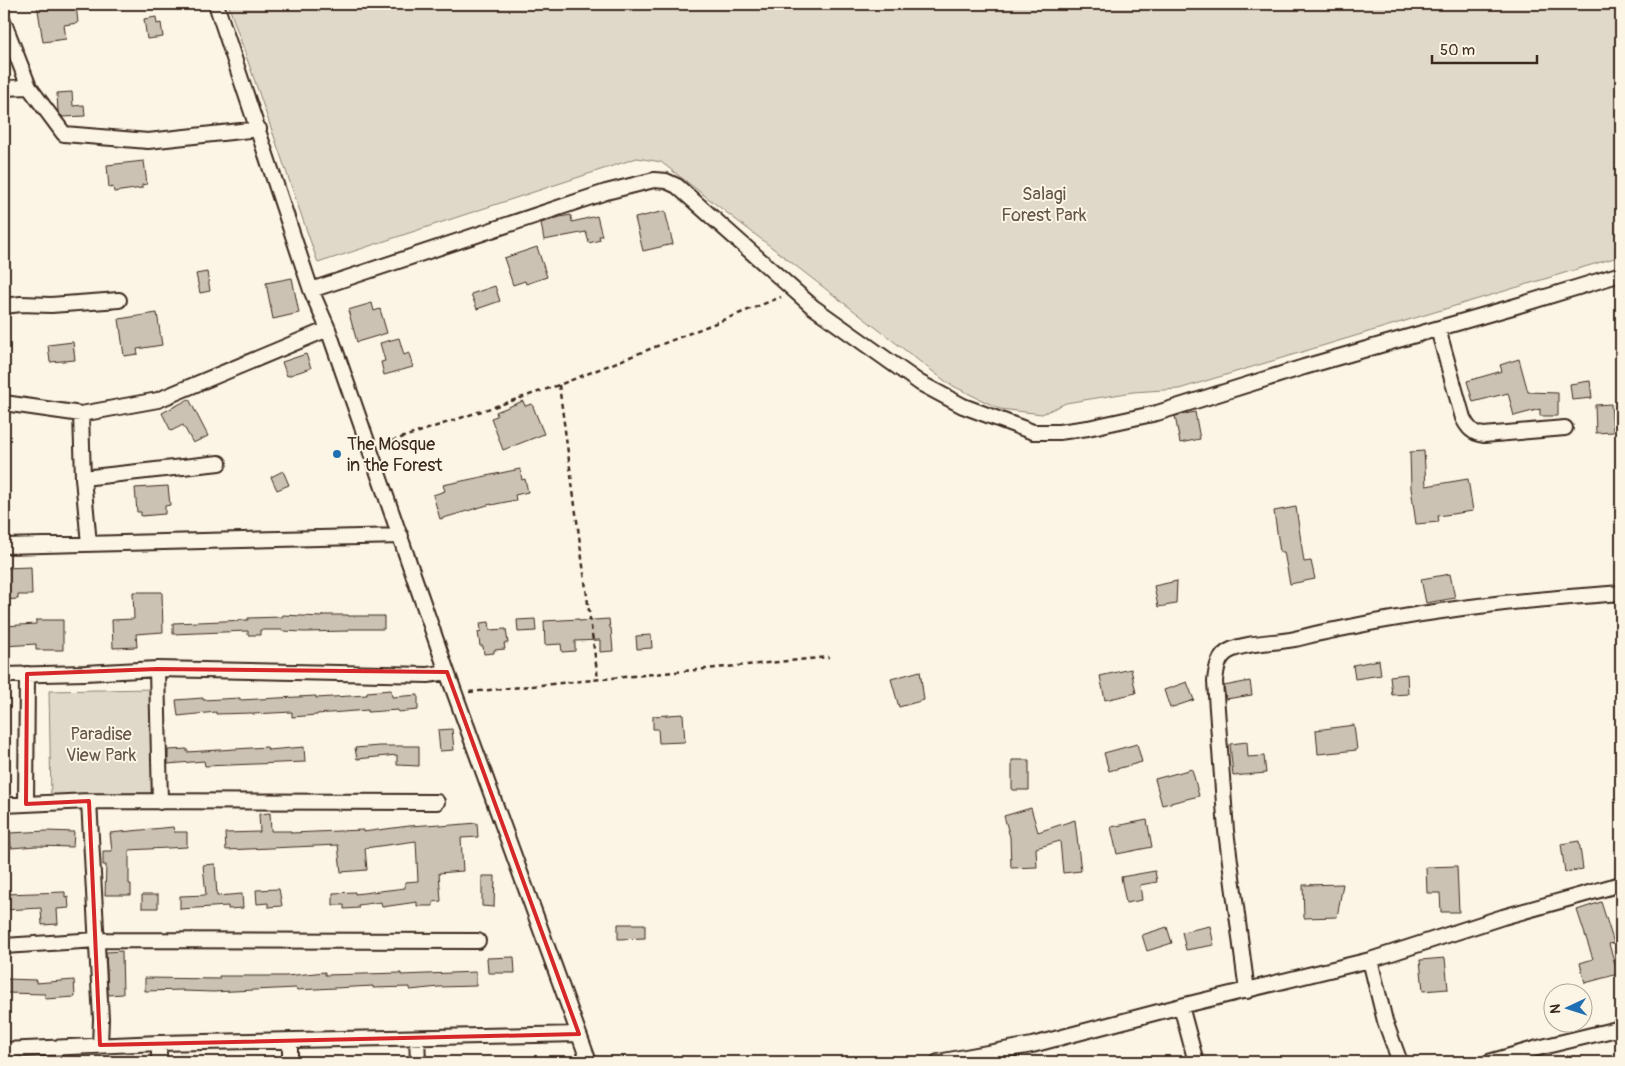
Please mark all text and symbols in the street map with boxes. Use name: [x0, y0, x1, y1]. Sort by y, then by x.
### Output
scale bar: [1432, 32, 1538, 64]
text: 50 m: [1440, 41, 1475, 60]
park label: Salagi Forest Park: [1001, 183, 1087, 227]
place label: The Mosque in the Forest: [347, 433, 443, 477]
marker: The Mosque in the Forest: [331, 448, 343, 460]
park label: Paradise View Park: [66, 723, 137, 767]
north arrow: [1542, 984, 1592, 1034]
text: N: [1547, 1004, 1564, 1014]

